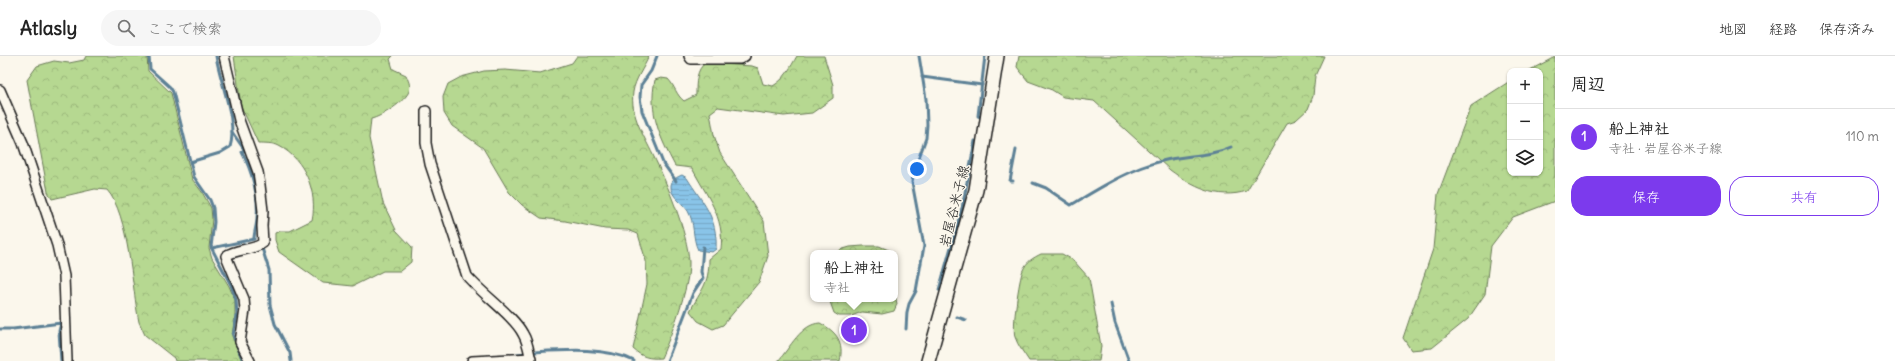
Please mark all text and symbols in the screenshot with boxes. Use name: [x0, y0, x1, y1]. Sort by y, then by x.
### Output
search box: [101, 10, 381, 46]
text: Atlasly: [20, 16, 77, 40]
icon: search: [115, 17, 137, 39]
text: ここで検索: [147, 19, 222, 38]
text: 地図: [1719, 20, 1747, 38]
text: 経路: [1769, 20, 1797, 38]
text: 保存済み: [1819, 20, 1875, 38]
map controls: [1507, 68, 1543, 176]
button: +: [1507, 68, 1543, 104]
text: 周辺: [1571, 73, 1605, 95]
button: −: [1507, 104, 1543, 140]
text: 船上神社: [1609, 119, 1669, 138]
text: 1: [1581, 128, 1587, 145]
text: 110 m: [1846, 128, 1879, 145]
button: layers: [1507, 140, 1543, 176]
text: 寺社 · 岩屋谷米子線: [1609, 140, 1722, 157]
your location: [907, 159, 927, 179]
street label: 岩屋谷米子線: [935, 163, 973, 249]
button: 保存: [1571, 176, 1721, 216]
button: 共有: [1729, 176, 1879, 216]
popup: [810, 250, 898, 302]
text: 船上神社: [824, 258, 884, 277]
text: 寺社: [824, 279, 850, 296]
pin: 1: [841, 315, 867, 345]

